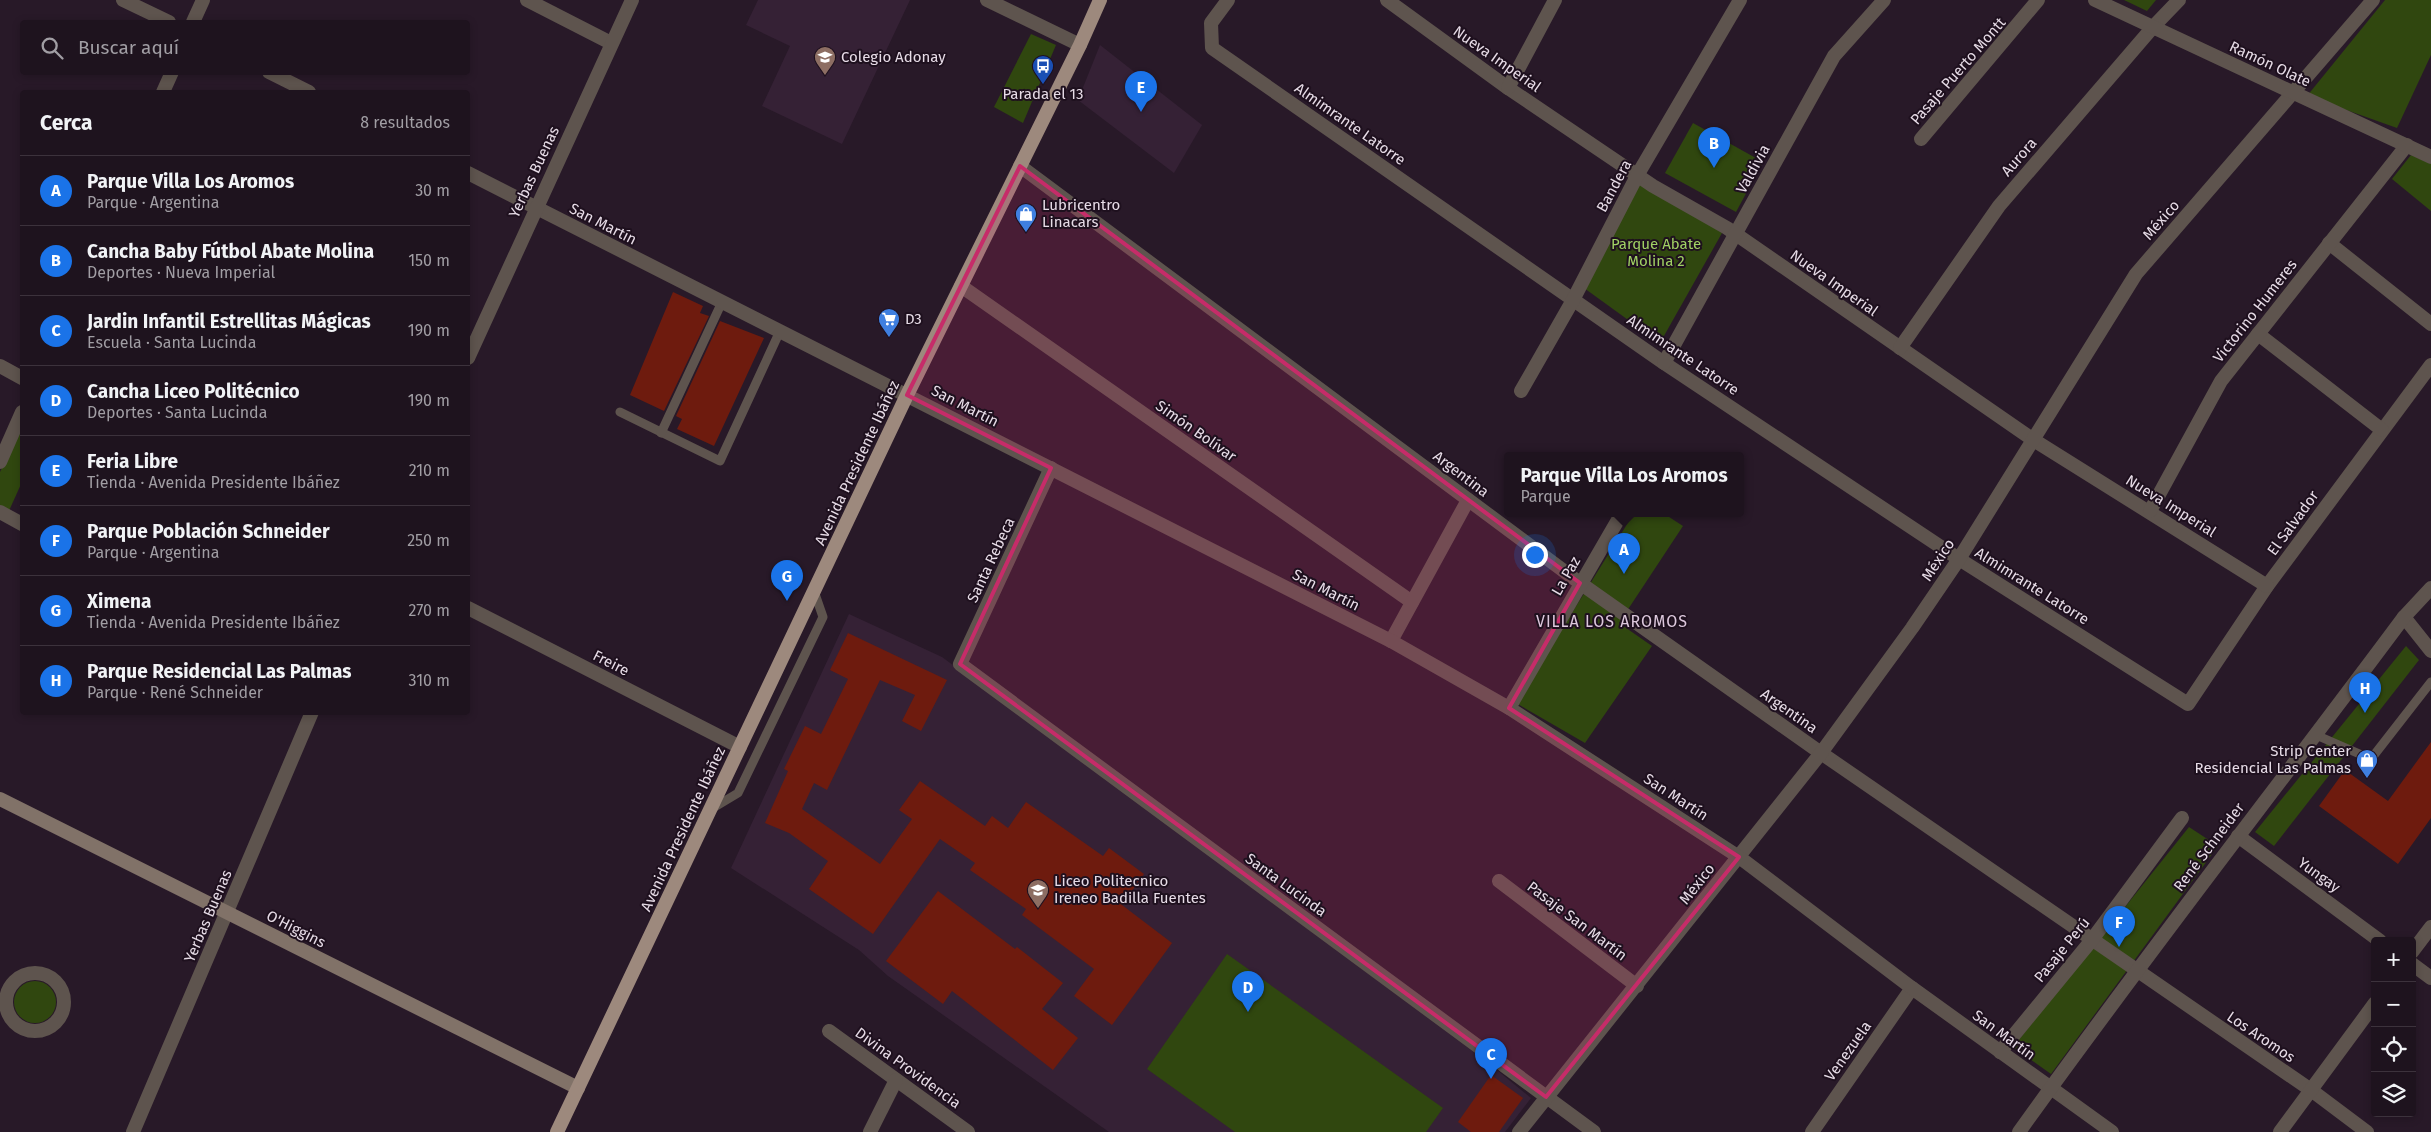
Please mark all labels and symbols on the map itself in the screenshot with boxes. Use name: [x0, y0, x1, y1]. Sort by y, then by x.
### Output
street label: Pasaje Puerto Montt: [1907, 13, 2010, 128]
street label: Nueva Imperial: [1450, 22, 1545, 96]
street label: Ramón Olate: [2226, 37, 2314, 91]
school or university icon: Colegio Adonay: [813, 45, 837, 76]
place label: Colegio Adonay: [841, 48, 946, 66]
bus stop icon: Parada el 13: [1031, 54, 1055, 85]
pin: E: [1125, 71, 1157, 112]
street label: Almimrante Latorre: [1291, 79, 1409, 169]
place label: Parada el 13: [1002, 85, 1084, 103]
street label: Yerbas Buenas: [505, 123, 563, 221]
pin: B: [1698, 127, 1730, 168]
street label: Aurora: [1997, 134, 2041, 180]
street label: Valdivia: [1732, 141, 1774, 197]
street label: Bandera: [1593, 157, 1635, 215]
place label: Lubricentro Linacars: [1042, 196, 1120, 231]
street label: México: [2139, 196, 2183, 244]
street label: San Martín: [566, 199, 640, 249]
shop icon: Lubricentro Linacars: [1014, 202, 1038, 233]
park label: Parque Abate Molina 2: [1611, 235, 1701, 270]
street label: Nueva Imperial: [1787, 246, 1882, 320]
street label: Victorino Humeres: [2209, 256, 2301, 366]
supermarket icon: D3: [877, 307, 901, 338]
place label: D3: [905, 310, 922, 328]
street label: Almimrante Latorre: [1624, 311, 1742, 399]
street label: Avenida Presidente Ibáñez: [811, 377, 903, 548]
street label: San Martín: [928, 381, 1002, 431]
street label: Simón Bolívar: [1152, 397, 1240, 466]
street label: Argentina: [1430, 447, 1492, 501]
street label: Nueva Imperial: [2122, 471, 2220, 541]
street label: El Salvador: [2264, 487, 2323, 559]
street label: Santa Rebeca: [963, 515, 1019, 605]
pin: A: [1608, 533, 1640, 574]
street label: México: [1918, 535, 1958, 585]
your location: [1522, 542, 1548, 568]
street label: Almimrante Latorre: [1972, 544, 2092, 628]
street label: La Paz: [1548, 553, 1585, 599]
pin: G: [771, 560, 803, 601]
street label: San Martín: [1289, 565, 1363, 615]
district label: VILLA LOS AROMOS: [1536, 612, 1688, 631]
street label: Freire: [590, 646, 632, 680]
pin: H: [2349, 672, 2381, 713]
street label: Argentina: [1757, 685, 1821, 737]
place label: Strip Center Residencial Las Palmas: [2195, 742, 2351, 777]
street label: Avenida Presidente Ibáñez: [637, 743, 729, 914]
shop icon: Strip Center Residencial Las Palmas: [2355, 748, 2379, 779]
street label: San Martín: [1640, 770, 1712, 824]
street label: René Schneider: [2170, 799, 2248, 895]
street label: Santa Lucinda: [1242, 850, 1330, 920]
street label: Yungay: [2294, 854, 2344, 897]
street label: México: [1675, 860, 1719, 908]
street label: Yerbas Buenas: [180, 867, 236, 965]
place label: Liceo Politecnico Ireneo Badilla Fuentes: [1054, 872, 1206, 907]
school or university icon: Liceo Politecnico Ireneo Badilla Fuentes: [1026, 878, 1050, 909]
street label: Pasaje San Martín: [1524, 878, 1630, 964]
pin: F: [2103, 906, 2135, 947]
street label: O'Higgins: [264, 907, 328, 951]
street label: Pasaje Perú: [2030, 914, 2094, 986]
pin: D: [1232, 971, 1264, 1012]
street label: San Martín: [1969, 1006, 2039, 1064]
street label: Los Aromos: [2224, 1008, 2298, 1066]
street label: Venezuela: [1821, 1018, 1875, 1084]
street label: Divina Providencia: [852, 1024, 964, 1112]
pin: C: [1475, 1038, 1507, 1079]

